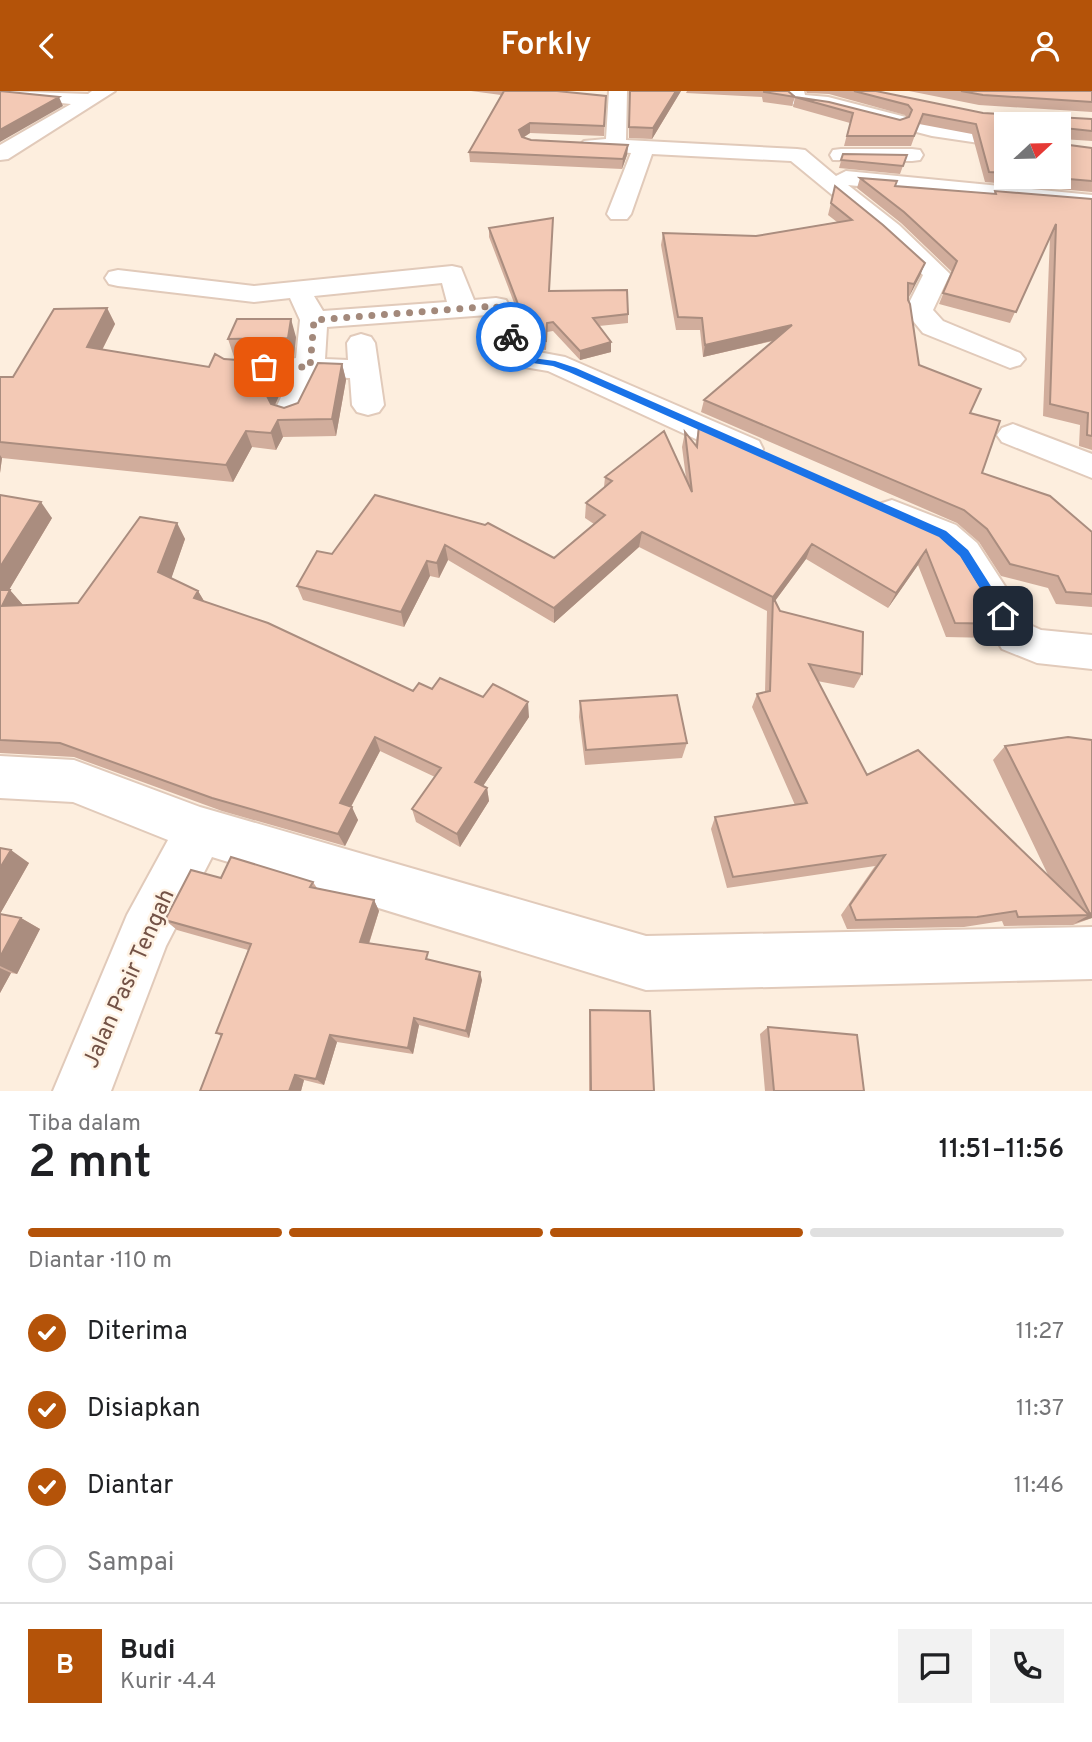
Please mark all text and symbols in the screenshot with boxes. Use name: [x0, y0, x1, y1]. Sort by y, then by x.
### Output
text: Forkly: [501, 26, 591, 66]
icon: back: [28, 27, 66, 65]
icon: person: [1026, 27, 1064, 65]
north arrow: [994, 112, 1071, 189]
map controls: [994, 112, 1071, 189]
courier: [476, 302, 546, 372]
icon: bike: [492, 318, 530, 356]
pin: [234, 337, 294, 397]
icon: bag: [245, 348, 283, 386]
pin: [973, 586, 1033, 646]
icon: home: [984, 597, 1022, 635]
street label: Jalan Pasir Tengah: [78, 885, 182, 1073]
text: Tiba dalam: [28, 1110, 141, 1139]
text: 11:51–11:56: [939, 1134, 1064, 1167]
text: 2 mnt: [28, 1135, 152, 1194]
text: Diantar · 110 m: [28, 1247, 172, 1276]
icon: check: [28, 1314, 66, 1352]
text: Diterima: [87, 1316, 188, 1349]
text: 11:27: [1016, 1318, 1064, 1347]
icon: check: [28, 1391, 66, 1429]
text: Disiapkan: [87, 1393, 201, 1426]
text: 11:37: [1016, 1395, 1064, 1424]
icon: check: [28, 1468, 66, 1506]
text: Diantar: [87, 1470, 173, 1503]
text: 11:46: [1014, 1472, 1064, 1501]
text: Sampai: [87, 1547, 174, 1580]
button: chat: [898, 1629, 972, 1703]
button: phone: [990, 1629, 1064, 1703]
text: Budi: [120, 1635, 175, 1668]
text: B: [56, 1650, 74, 1683]
text: Kurir · 4.4: [120, 1668, 216, 1697]

